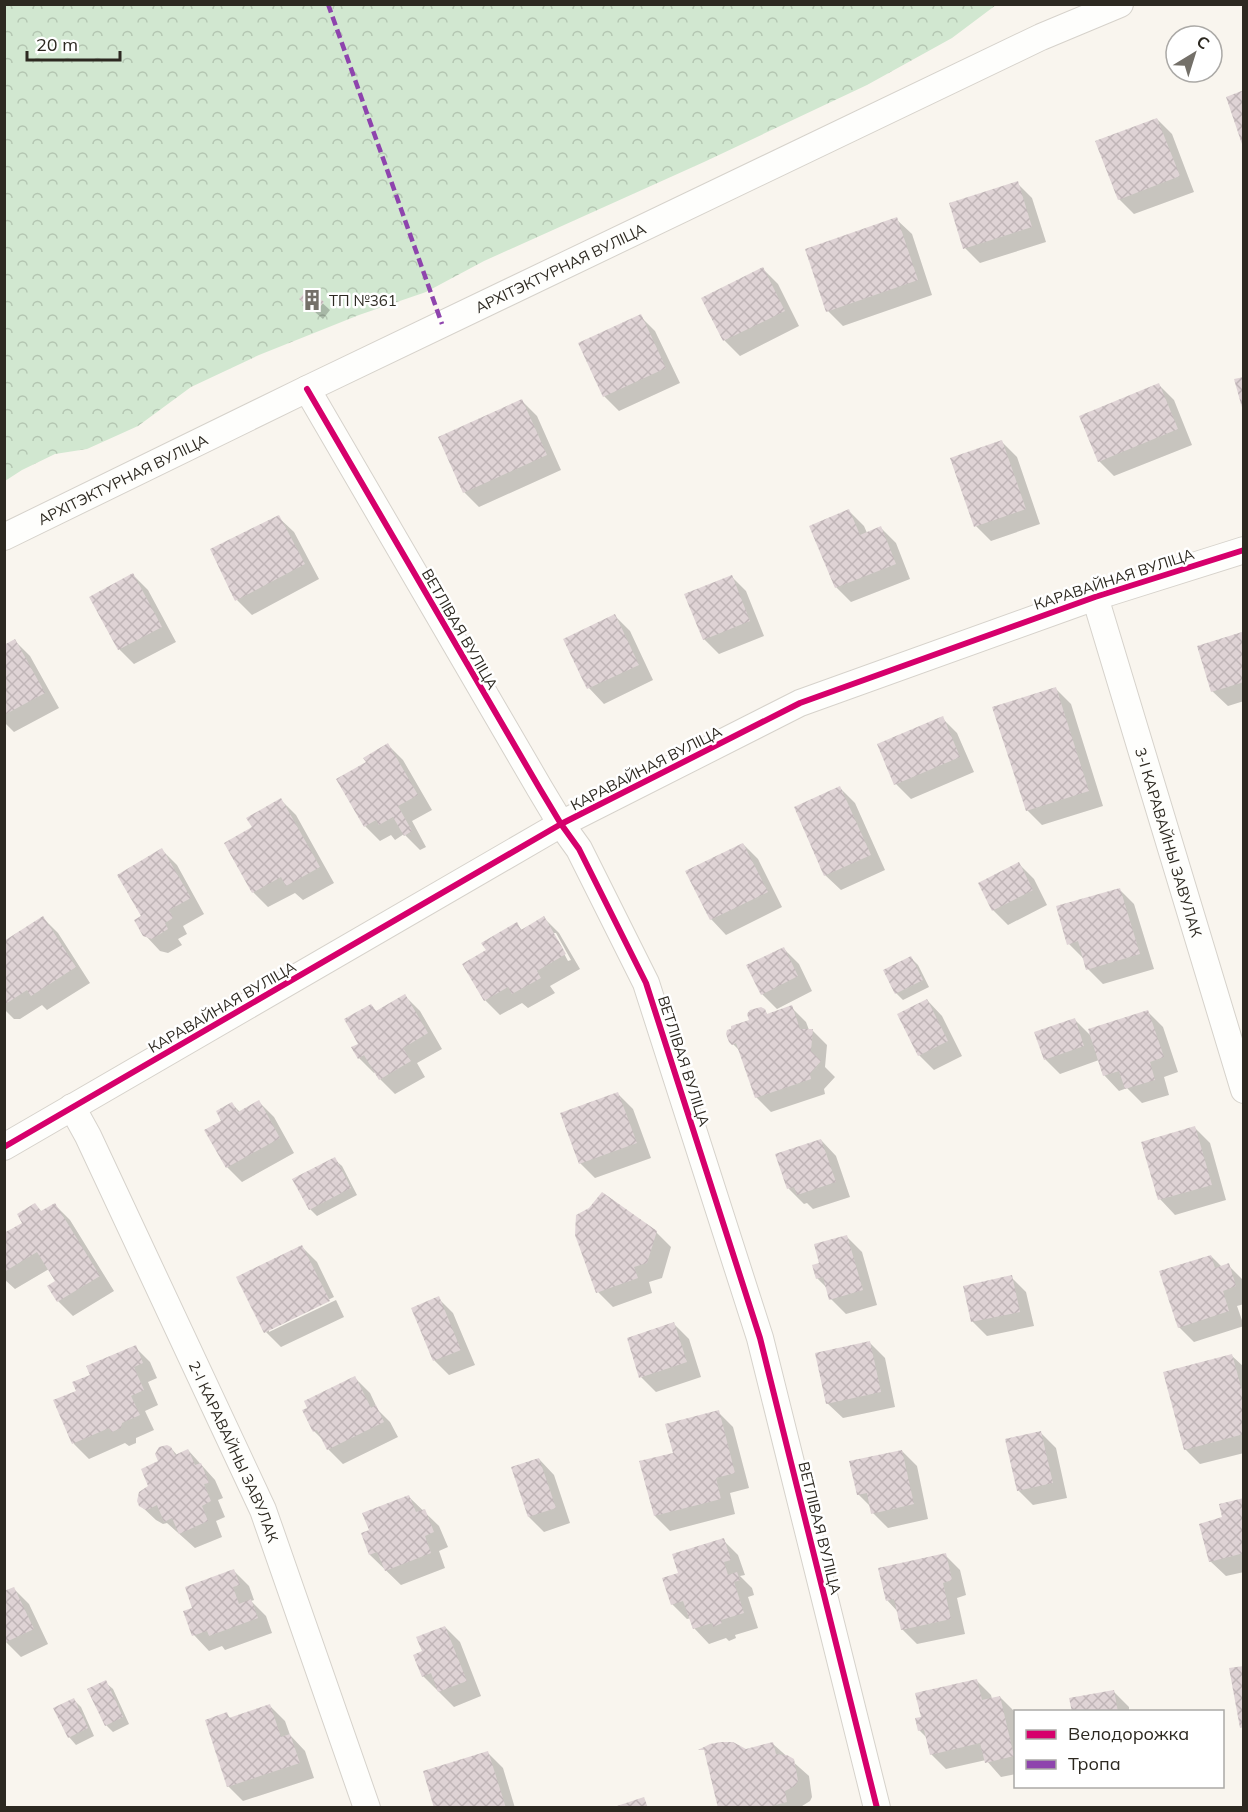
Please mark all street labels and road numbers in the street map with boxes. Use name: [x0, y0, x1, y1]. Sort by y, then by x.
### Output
street label: АРХІТЭКТУРНАЯ ВУЛІЦА: [472, 219, 649, 317]
street label: АРХІТЭКТУРНАЯ ВУЛІЦА: [34, 429, 211, 529]
street label: КАРАВАЙНАЯ ВУЛІЦА: [1031, 544, 1197, 614]
street label: ВЕТЛІВАЯ ВУЛІЦА: [418, 565, 502, 693]
street label: КАРАВАЙНАЯ ВУЛІЦА: [567, 722, 725, 814]
street label: 3-І КАРАВАЙНЫ ЗАВУЛАК: [1131, 745, 1207, 939]
street label: КАРАВАЙНАЯ ВУЛІЦА: [145, 957, 299, 1057]
street label: ВЕТЛІВАЯ ВУЛІЦА: [654, 993, 714, 1129]
street label: 2-І КАРАВАЙНЫ ЗАВУЛАК: [185, 1358, 283, 1545]
street label: ВЕТЛІВАЯ ВУЛІЦА: [794, 1460, 846, 1596]

